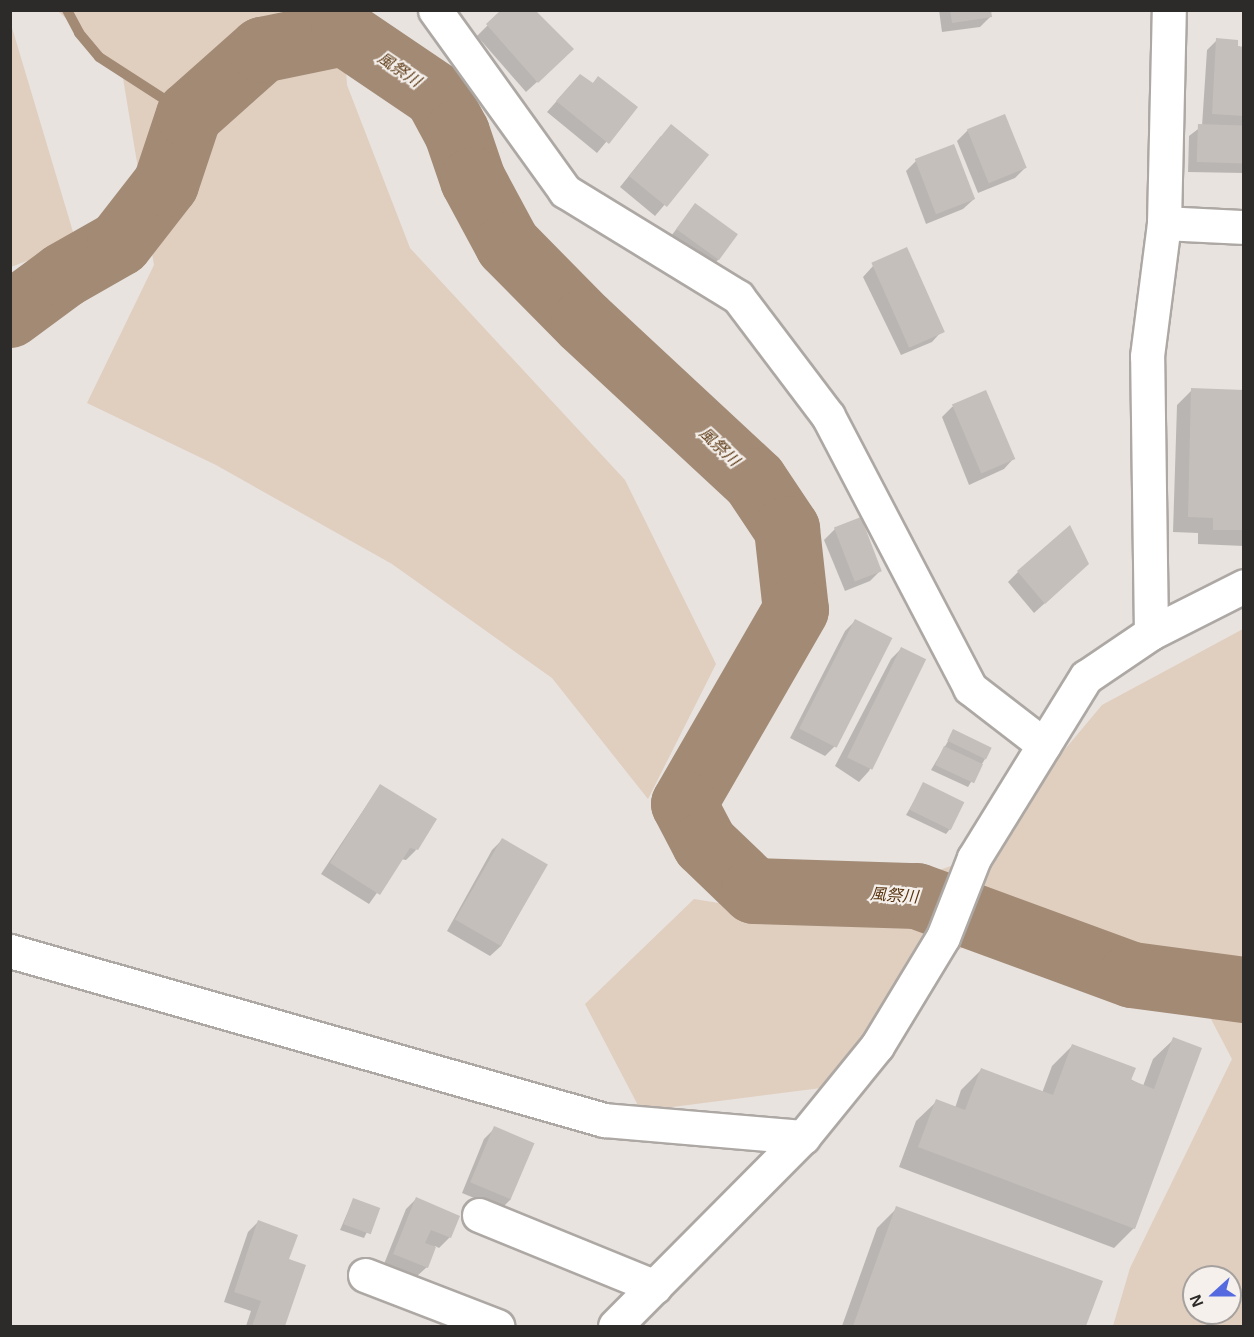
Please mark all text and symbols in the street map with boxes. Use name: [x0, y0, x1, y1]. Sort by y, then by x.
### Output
water label: 風祭川: [374, 49, 424, 91]
water label: 風祭川: [695, 424, 743, 470]
water label: 風祭川: [869, 885, 919, 907]
north arrow: [1182, 1265, 1242, 1325]
text: N: [1187, 1292, 1207, 1309]

